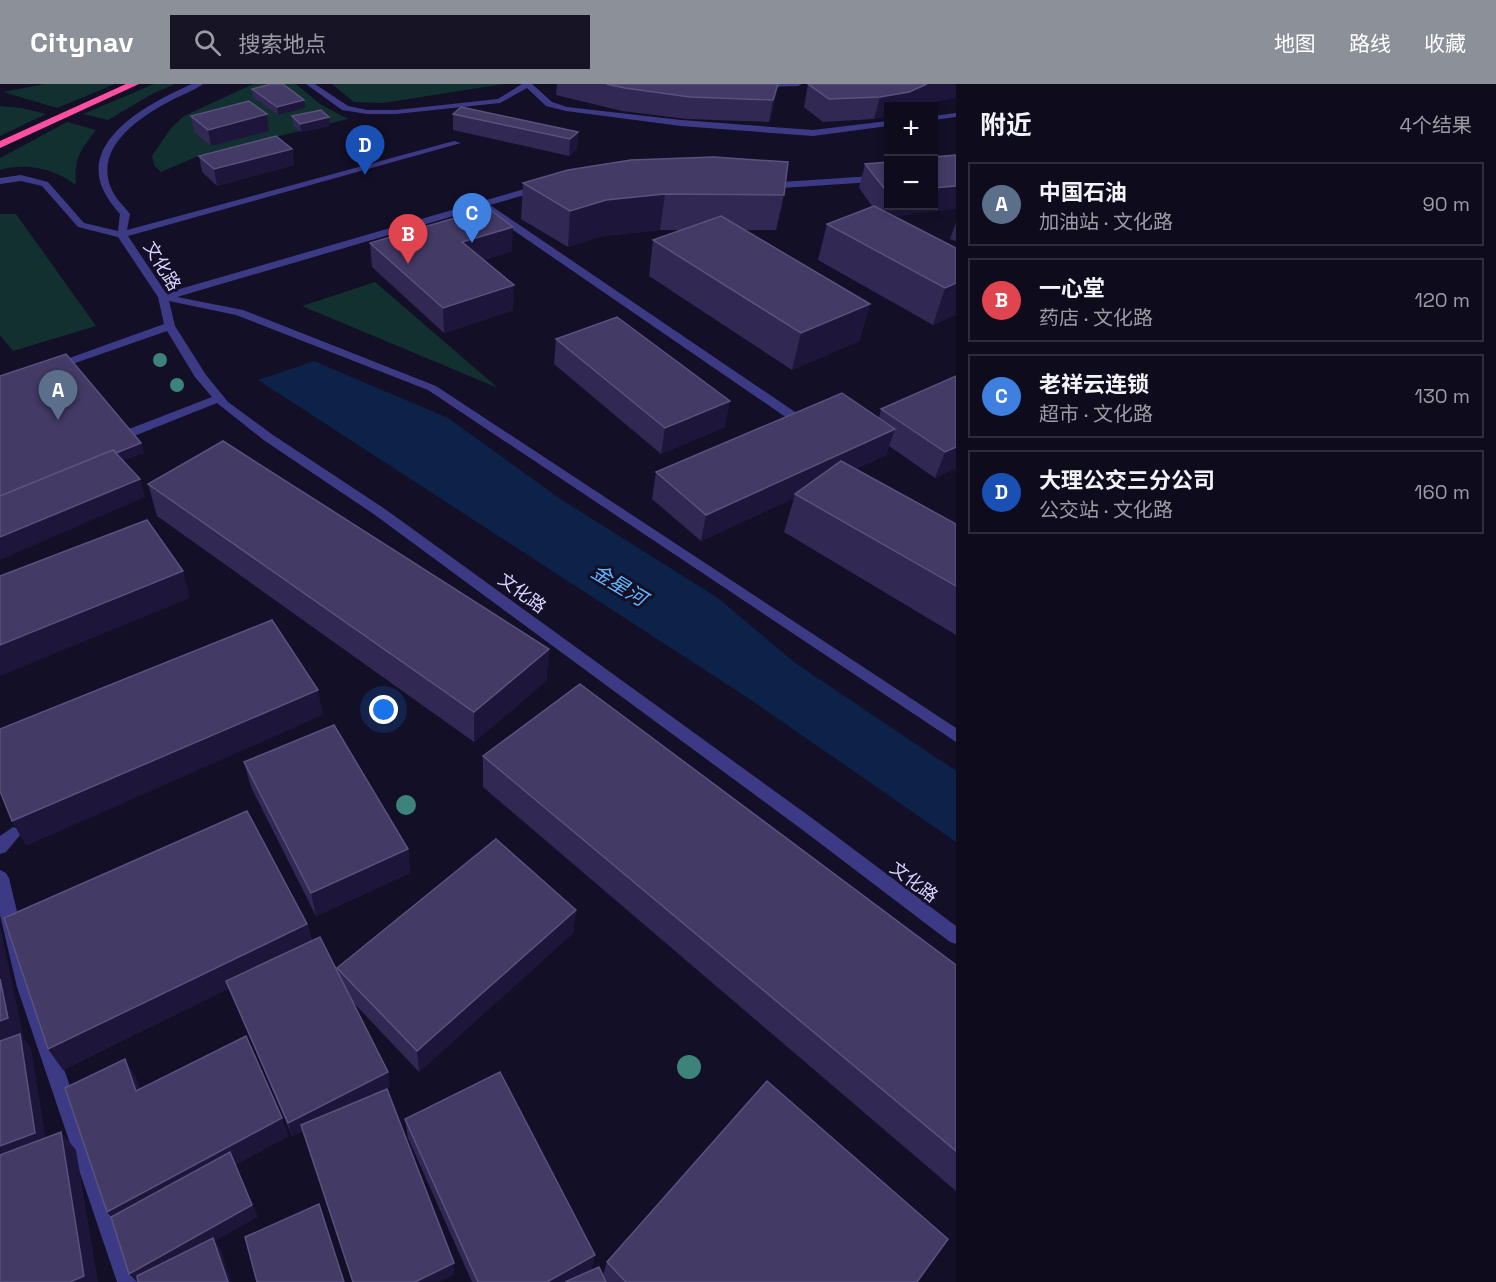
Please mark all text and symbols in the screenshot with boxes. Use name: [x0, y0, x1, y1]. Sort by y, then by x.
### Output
search box: [170, 15, 590, 69]
text: Citynav: [30, 24, 134, 60]
icon: search: [191, 26, 224, 59]
text: 搜索地点: [239, 30, 327, 58]
text: 地图: [1274, 30, 1316, 57]
text: 路线: [1349, 30, 1391, 57]
text: 收藏: [1424, 30, 1466, 57]
map controls: [884, 102, 938, 210]
button: +: [884, 102, 938, 156]
text: 附近: [980, 108, 1032, 142]
text: 4个结果: [1400, 112, 1472, 138]
pin: D: [346, 126, 385, 175]
button: −: [884, 156, 938, 210]
text: 中国石油: [1039, 178, 1127, 206]
text: A: [995, 191, 1008, 217]
text: 90 m: [1423, 191, 1470, 217]
pin: C: [452, 194, 492, 243]
text: 加油站 · 文化路: [1039, 209, 1173, 235]
pin: B: [388, 214, 428, 264]
street label: 文化路: [139, 237, 186, 295]
text: 一心堂: [1039, 274, 1105, 302]
text: B: [995, 287, 1008, 313]
text: 120 m: [1414, 287, 1470, 313]
text: 药店 · 文化路: [1039, 305, 1153, 331]
pin: A: [38, 370, 78, 420]
text: 老祥云连锁: [1039, 370, 1149, 398]
text: C: [995, 383, 1008, 409]
text: 130 m: [1414, 383, 1470, 409]
text: 超市 · 文化路: [1039, 401, 1153, 427]
text: 大理公交三分公司: [1039, 466, 1215, 494]
text: D: [995, 479, 1008, 505]
text: 160 m: [1414, 479, 1470, 505]
text: 公交站 · 文化路: [1039, 497, 1173, 523]
water label: 金星河: [587, 558, 655, 614]
street label: 文化路: [494, 567, 551, 618]
your location: [369, 695, 398, 724]
street label: 文化路: [886, 856, 943, 907]

